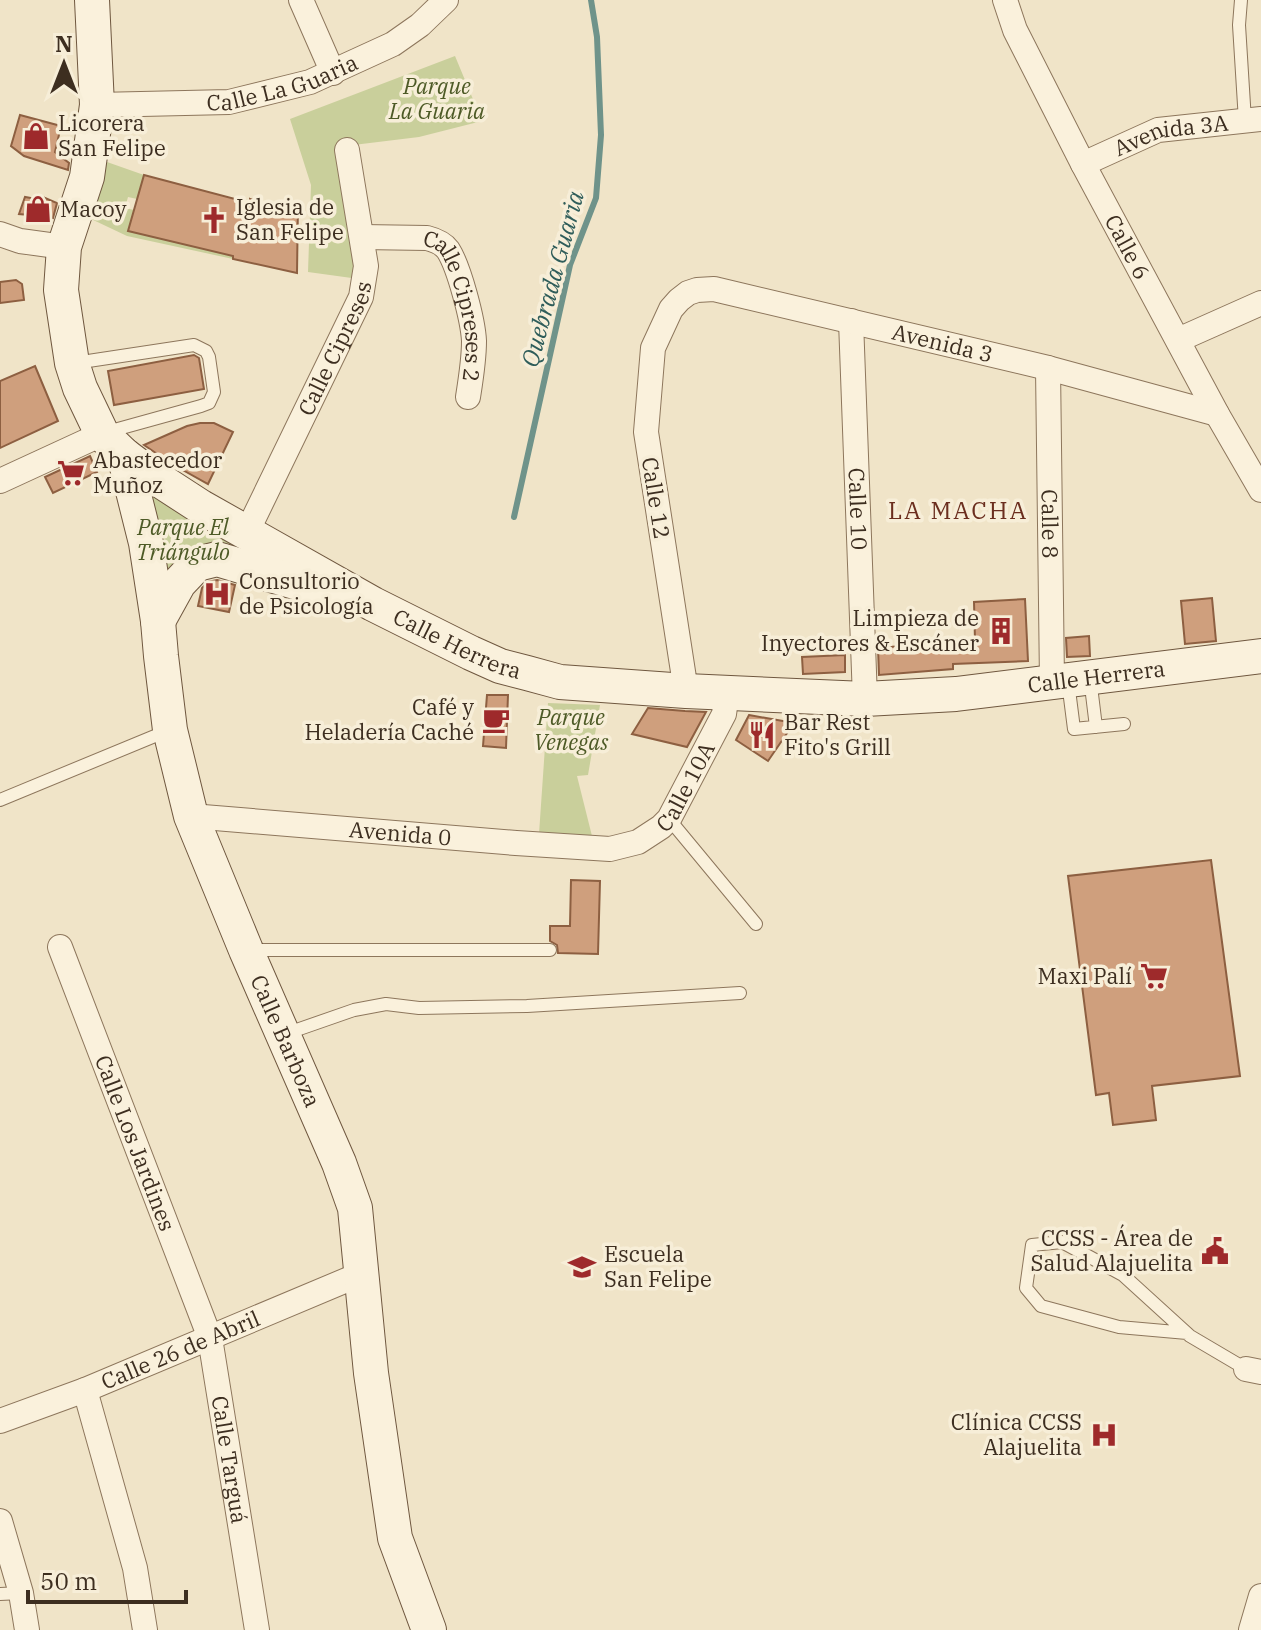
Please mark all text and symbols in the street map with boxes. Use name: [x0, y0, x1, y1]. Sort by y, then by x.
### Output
north arrow: [24, 24, 104, 104]
text: N: [55, 29, 73, 58]
street label: Calle La Guaria: [206, 47, 362, 117]
park label: Parque La Guaria: [388, 71, 485, 125]
place label: Licorera San Felipe: [58, 108, 166, 162]
street label: Avenida 3A: [1109, 108, 1230, 162]
shop icon: Licorera San Felipe: [21, 121, 51, 151]
water label: Quebrada Guaria: [513, 187, 591, 370]
place label: Iglesia de San Felipe: [236, 192, 344, 246]
shop icon: Macoy: [23, 194, 53, 224]
place label: Macoy: [60, 194, 127, 223]
church icon: Iglesia de San Felipe: [199, 205, 229, 235]
street label: Calle 6: [1099, 209, 1157, 284]
street label: Calle Cipreses 2: [420, 223, 489, 384]
street label: Calle Cipreses: [291, 279, 377, 420]
street label: Avenida 3: [889, 317, 996, 368]
place label: Abastecedor Muñoz: [93, 445, 223, 499]
street label: Calle 12: [636, 455, 677, 541]
supermarket icon: Abastecedor Muñoz: [56, 458, 86, 488]
street label: Calle 10: [842, 467, 874, 551]
street label: Calle 8: [1036, 489, 1065, 559]
district label: LA MACHA: [888, 494, 1028, 526]
park label: Parque El Triángulo: [136, 512, 230, 566]
place label: Consultorio de Psicología: [239, 566, 374, 620]
hospital icon: Consultorio de Psicología: [202, 579, 232, 609]
street label: Calle Herrera: [388, 601, 524, 685]
place label: Limpieza de Inyectores & Escáner: [761, 603, 979, 657]
building icon: Limpieza de Inyectores & Escáner: [986, 616, 1016, 646]
street label: Calle Herrera: [1026, 653, 1167, 699]
place label: Café y Heladería Caché: [304, 692, 474, 746]
park label: Parque Venegas: [534, 702, 609, 756]
cafe icon: Café y Heladería Caché: [481, 705, 511, 735]
place label: Bar Rest Fito's Grill: [784, 707, 891, 761]
restaurant icon: Bar Rest Fito's Grill: [747, 720, 777, 750]
street label: Calle 10A: [649, 737, 721, 838]
street label: Avenida 0: [348, 814, 453, 852]
place label: Maxi Palí: [1037, 961, 1132, 990]
supermarket icon: Maxi Palí: [1139, 961, 1169, 991]
street label: Calle Barboza: [245, 970, 328, 1111]
street label: Calle Los Jardines: [89, 1051, 183, 1235]
place label: CCSS - Área de Salud Alajuelita: [1030, 1223, 1193, 1277]
public building icon: CCSS - Área de Salud Alajuelita: [1200, 1236, 1230, 1266]
place label: Escuela San Felipe: [604, 1239, 712, 1293]
school or university icon: Escuela San Felipe: [567, 1252, 597, 1282]
street label: Calle 26 de Abril: [96, 1303, 264, 1396]
street label: Calle Targuá: [206, 1394, 255, 1526]
place label: Clínica CCSS Alajuelita: [951, 1407, 1082, 1461]
hospital icon: Clínica CCSS Alajuelita: [1089, 1420, 1119, 1450]
scale bar: [28, 1554, 186, 1604]
text: 50 m: [40, 1565, 97, 1597]

